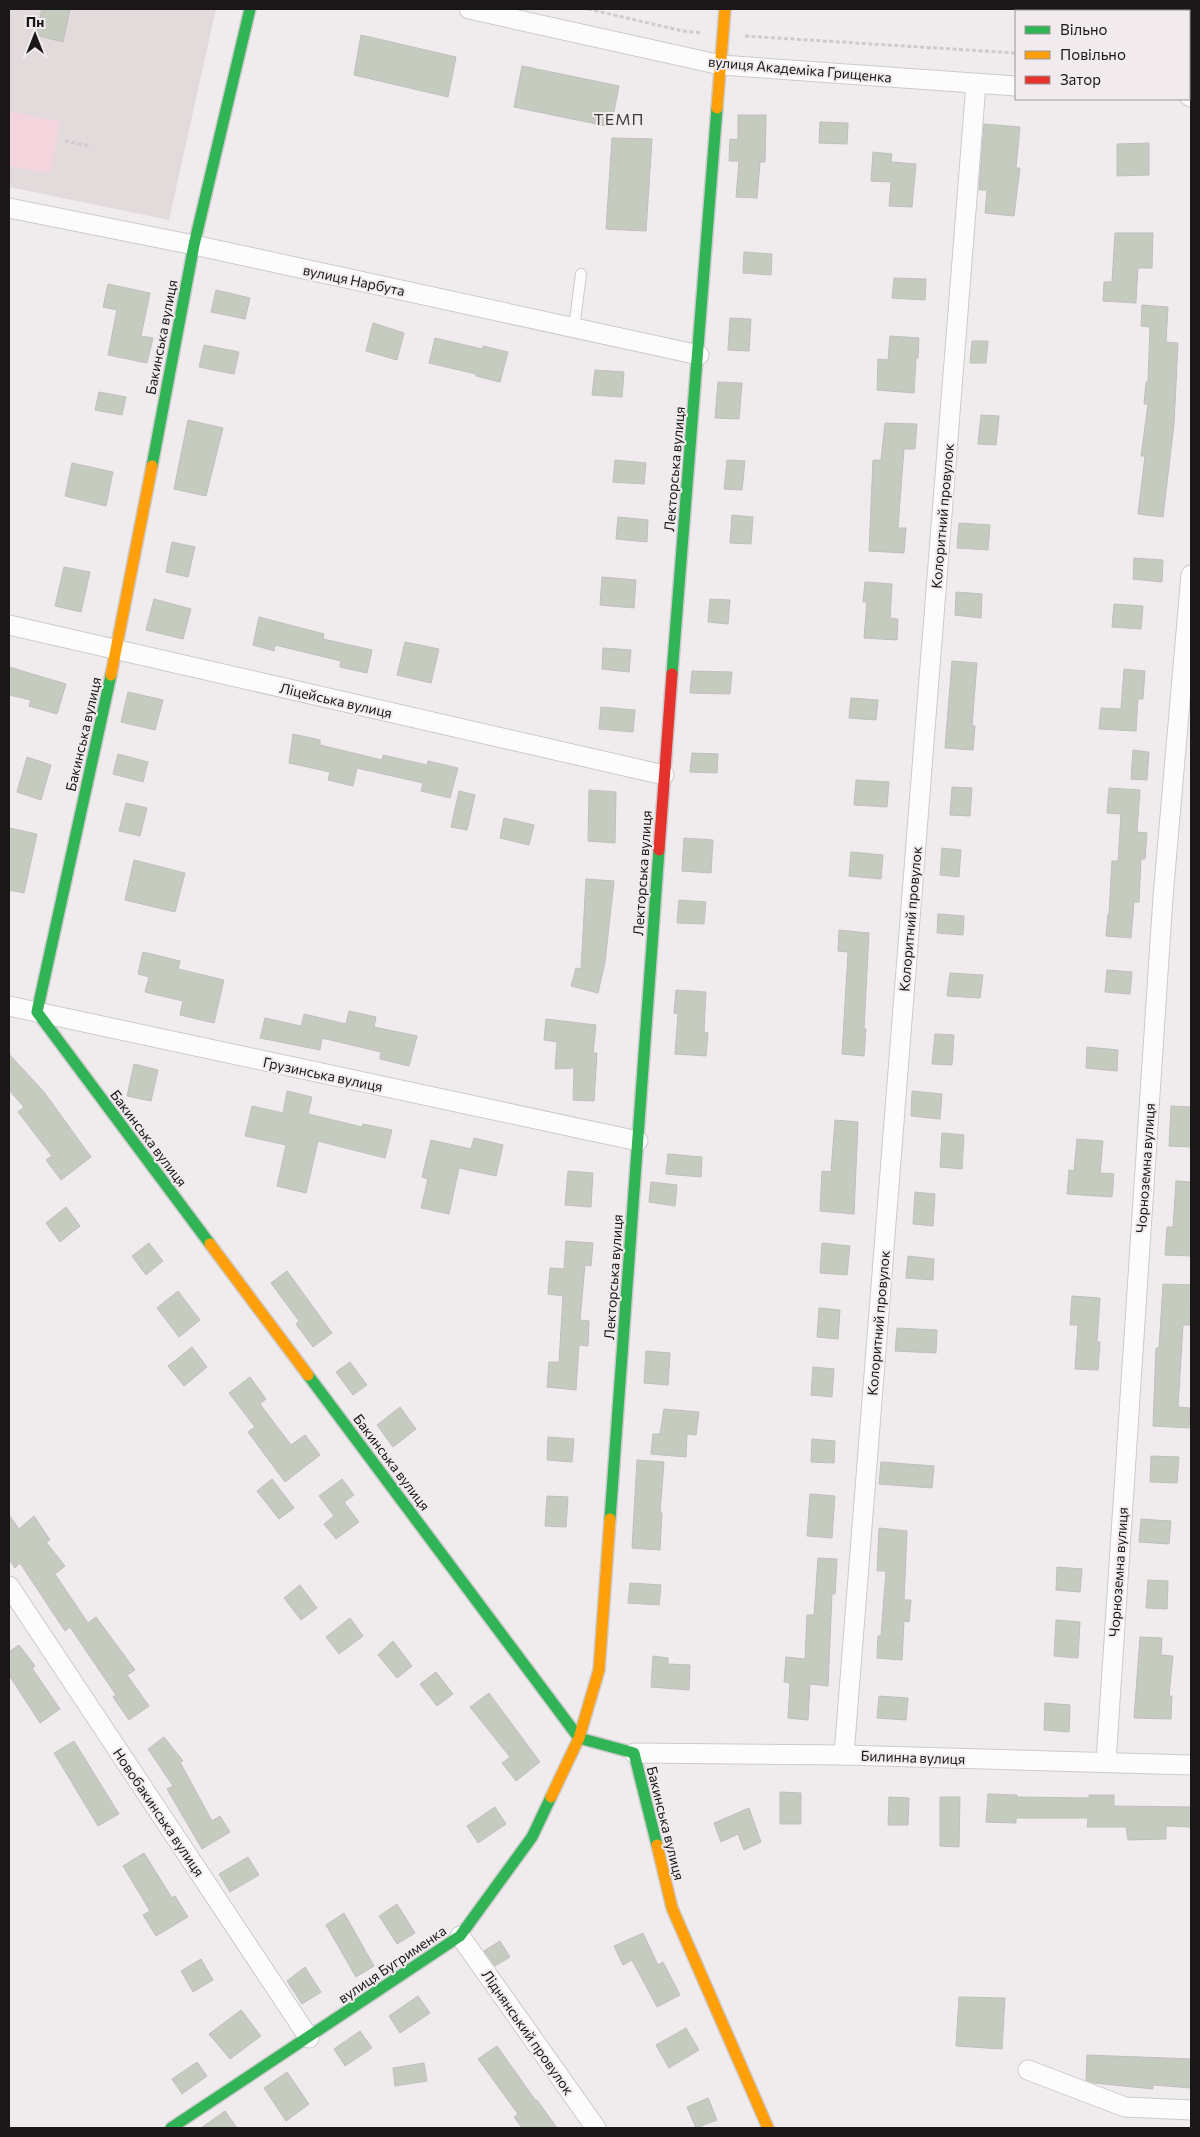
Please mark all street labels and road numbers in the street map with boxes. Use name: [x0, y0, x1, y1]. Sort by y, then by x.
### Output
street label: вулиця Академіка Грищенка: [707, 52, 893, 86]
street label: вулиця Нарбута: [301, 261, 407, 299]
street label: Бакинська вулиця: [142, 278, 180, 396]
street label: Лекторська вулиця: [660, 406, 688, 532]
street label: Колоритний провулок: [927, 442, 957, 589]
street label: Бакинська вулиця: [62, 675, 104, 793]
street label: Ліцейська вулиця: [278, 679, 394, 721]
street label: Лекторська вулиця: [629, 810, 655, 936]
street label: Колоритний провулок: [895, 845, 925, 992]
street label: Грузинська вулиця: [262, 1053, 384, 1095]
street label: Бакинська вулиця: [107, 1086, 191, 1190]
street label: Чорноземна вулиця: [1132, 1102, 1158, 1234]
street label: Лекторська вулиця: [600, 1214, 626, 1340]
street label: Колоритний провулок: [863, 1249, 893, 1396]
street label: Бакинська вулиця: [350, 1410, 434, 1514]
street label: Чорноземна вулиця: [1105, 1506, 1131, 1638]
street label: Новобакинська вулиця: [110, 1745, 208, 1879]
street label: Билинна вулиця: [860, 1747, 966, 1767]
street label: Бакинська вулиця: [644, 1764, 688, 1882]
street label: вулиця Бугрименка: [335, 1922, 449, 2006]
street label: Ліднянський провулок: [478, 1966, 578, 2098]

